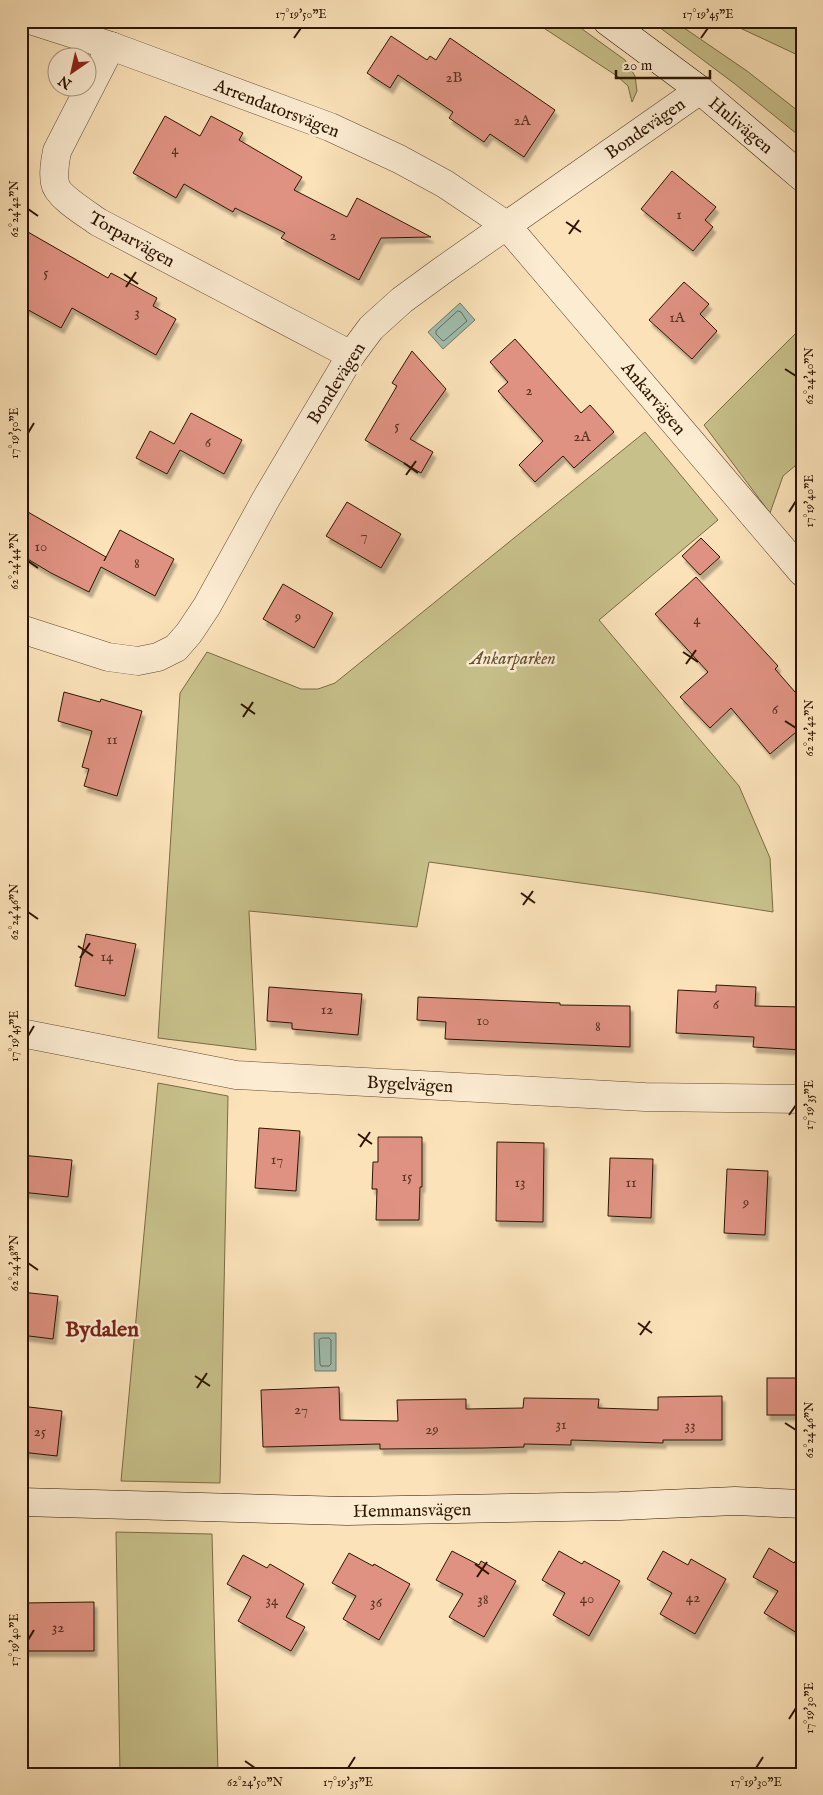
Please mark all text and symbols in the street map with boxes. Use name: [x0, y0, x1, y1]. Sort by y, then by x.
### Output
text: 17°19'50"E: [275, 7, 327, 22]
text: 17°19'45"E: [682, 7, 734, 22]
north arrow: [48, 48, 98, 98]
scale bar: [616, 48, 709, 80]
text: 20 m: [623, 56, 653, 75]
house number: 2B: [446, 68, 463, 87]
text: N: [55, 71, 76, 93]
street label: Arrendatorsvägen: [209, 75, 343, 144]
street label: Hulivägen: [703, 92, 777, 160]
street label: Bondevägen: [601, 93, 691, 165]
house number: 2A: [513, 111, 531, 130]
house number: 4: [171, 140, 179, 159]
text: 62°24'42"N: [7, 180, 22, 238]
house number: 1: [676, 205, 682, 224]
street label: Torparvägen: [84, 207, 179, 274]
house number: 2: [329, 226, 337, 245]
house number: 5: [43, 263, 49, 282]
house number: 3: [134, 303, 140, 322]
house number: 1A: [669, 308, 686, 327]
street label: Bondevägen: [303, 338, 372, 429]
text: 62°24'40"N: [802, 347, 817, 405]
street label: Ankarvägen: [615, 357, 691, 441]
house number: 2: [525, 381, 533, 400]
text: 17°19'50"E: [7, 407, 22, 459]
house number: 5: [394, 416, 400, 435]
house number: 2A: [573, 427, 591, 446]
house number: 6: [205, 433, 212, 452]
text: 17°19'40"E: [802, 475, 817, 527]
house number: 7: [360, 526, 368, 545]
text: 62°24'44"N: [7, 532, 22, 590]
house number: 10: [35, 537, 47, 556]
house number: 8: [134, 554, 140, 573]
house number: 9: [294, 607, 301, 626]
house number: 4: [693, 610, 701, 629]
park label: Ankarparken: [468, 648, 556, 671]
text: 62°24'42"N: [802, 699, 817, 757]
house number: 6: [772, 700, 779, 719]
house number: 11: [106, 730, 118, 749]
text: 62°24'46"N: [7, 883, 22, 940]
house number: 14: [101, 947, 114, 966]
house number: 6: [713, 995, 720, 1014]
house number: 12: [321, 1000, 333, 1019]
text: 17°19'45"E: [7, 1010, 22, 1062]
house number: 10: [477, 1011, 489, 1030]
house number: 8: [595, 1017, 601, 1036]
street label: Bygelvägen: [366, 1072, 454, 1099]
text: 17°19'35"E: [802, 1080, 817, 1130]
house number: 17: [271, 1150, 283, 1169]
house number: 15: [401, 1167, 413, 1186]
house number: 13: [514, 1173, 526, 1192]
house number: 11: [625, 1173, 637, 1192]
house number: 9: [742, 1193, 749, 1212]
text: 62°24'48"N: [7, 1234, 22, 1291]
district label: Bydalen: [65, 1316, 139, 1344]
house number: 27: [294, 1400, 308, 1419]
text: 62°24'46"N: [802, 1401, 817, 1458]
house number: 31: [555, 1415, 567, 1434]
house number: 33: [684, 1416, 696, 1435]
house number: 29: [425, 1420, 439, 1439]
house number: 25: [34, 1422, 47, 1441]
street label: Hemmansvägen: [353, 1499, 472, 1524]
house number: 42: [686, 1588, 700, 1607]
house number: 40: [580, 1589, 594, 1608]
house number: 38: [477, 1590, 489, 1609]
house number: 34: [266, 1591, 279, 1610]
house number: 36: [370, 1593, 383, 1612]
text: 17°19'40"E: [7, 1614, 22, 1666]
house number: 32: [52, 1618, 64, 1637]
text: 17°19'30"E: [802, 1682, 817, 1734]
text: 62°24'50"N: [227, 1775, 284, 1790]
text: 17°19'35"E: [323, 1775, 373, 1790]
text: 17°19'30"E: [730, 1775, 782, 1790]

